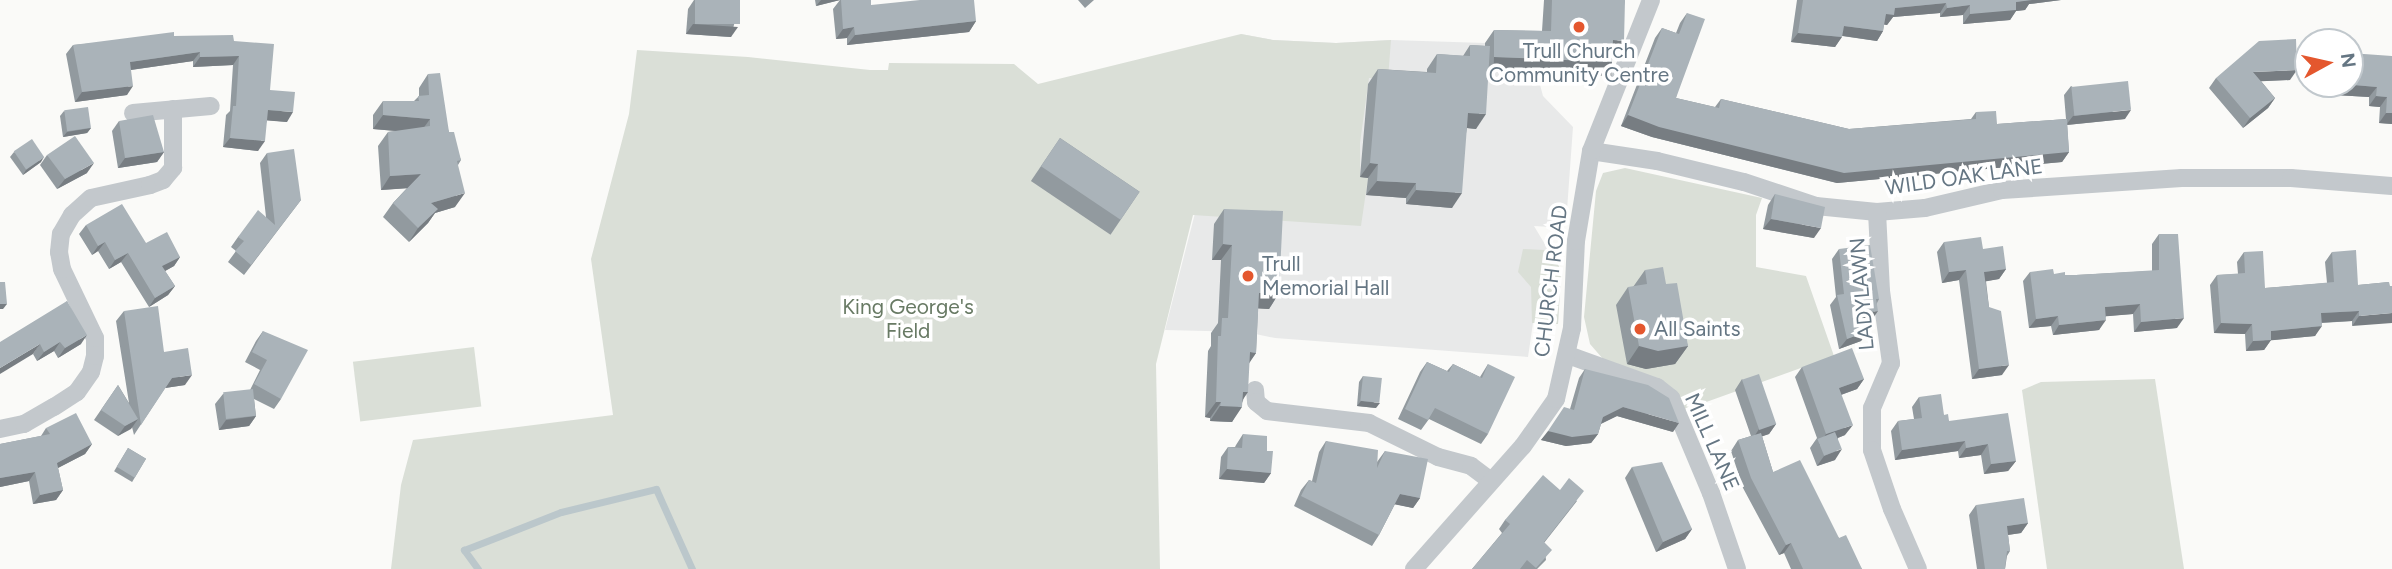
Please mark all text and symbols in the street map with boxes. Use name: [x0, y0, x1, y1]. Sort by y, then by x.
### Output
marker: Trull Church Community Centre: [1571, 19, 1587, 35]
north arrow: [2294, 28, 2364, 98]
place label: Trull Church Community Centre: [1489, 38, 1669, 88]
text: N: [2336, 51, 2361, 69]
street label: WILD OAK LANE: [1884, 153, 2044, 201]
street label: CHURCH ROAD: [1529, 203, 1573, 359]
street label: LADYLAWN: [1845, 237, 1879, 351]
place label: Trull Memorial Hall: [1262, 251, 1389, 301]
marker: Trull Memorial Hall: [1240, 268, 1256, 284]
park label: King George's Field: [842, 294, 974, 344]
place label: All Saints: [1654, 316, 1741, 342]
marker: All Saints: [1632, 321, 1648, 337]
street label: MILL LANE: [1679, 389, 1745, 495]

